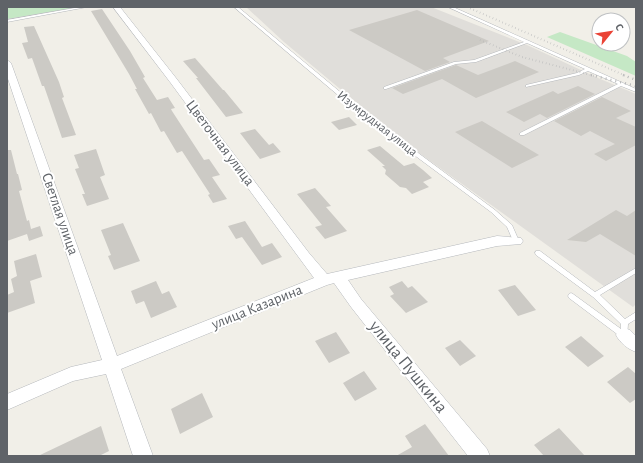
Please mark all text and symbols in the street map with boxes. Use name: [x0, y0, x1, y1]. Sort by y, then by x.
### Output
north arrow: [591, 12, 631, 52]
text: С: [613, 22, 626, 33]
street label: Изумрудная улица: [334, 89, 420, 159]
street label: Цветочная улица: [183, 97, 257, 189]
street label: Светлая улица: [39, 171, 81, 257]
street label: улица Казарина: [208, 282, 305, 332]
street label: улица Пушкина: [365, 317, 451, 417]

